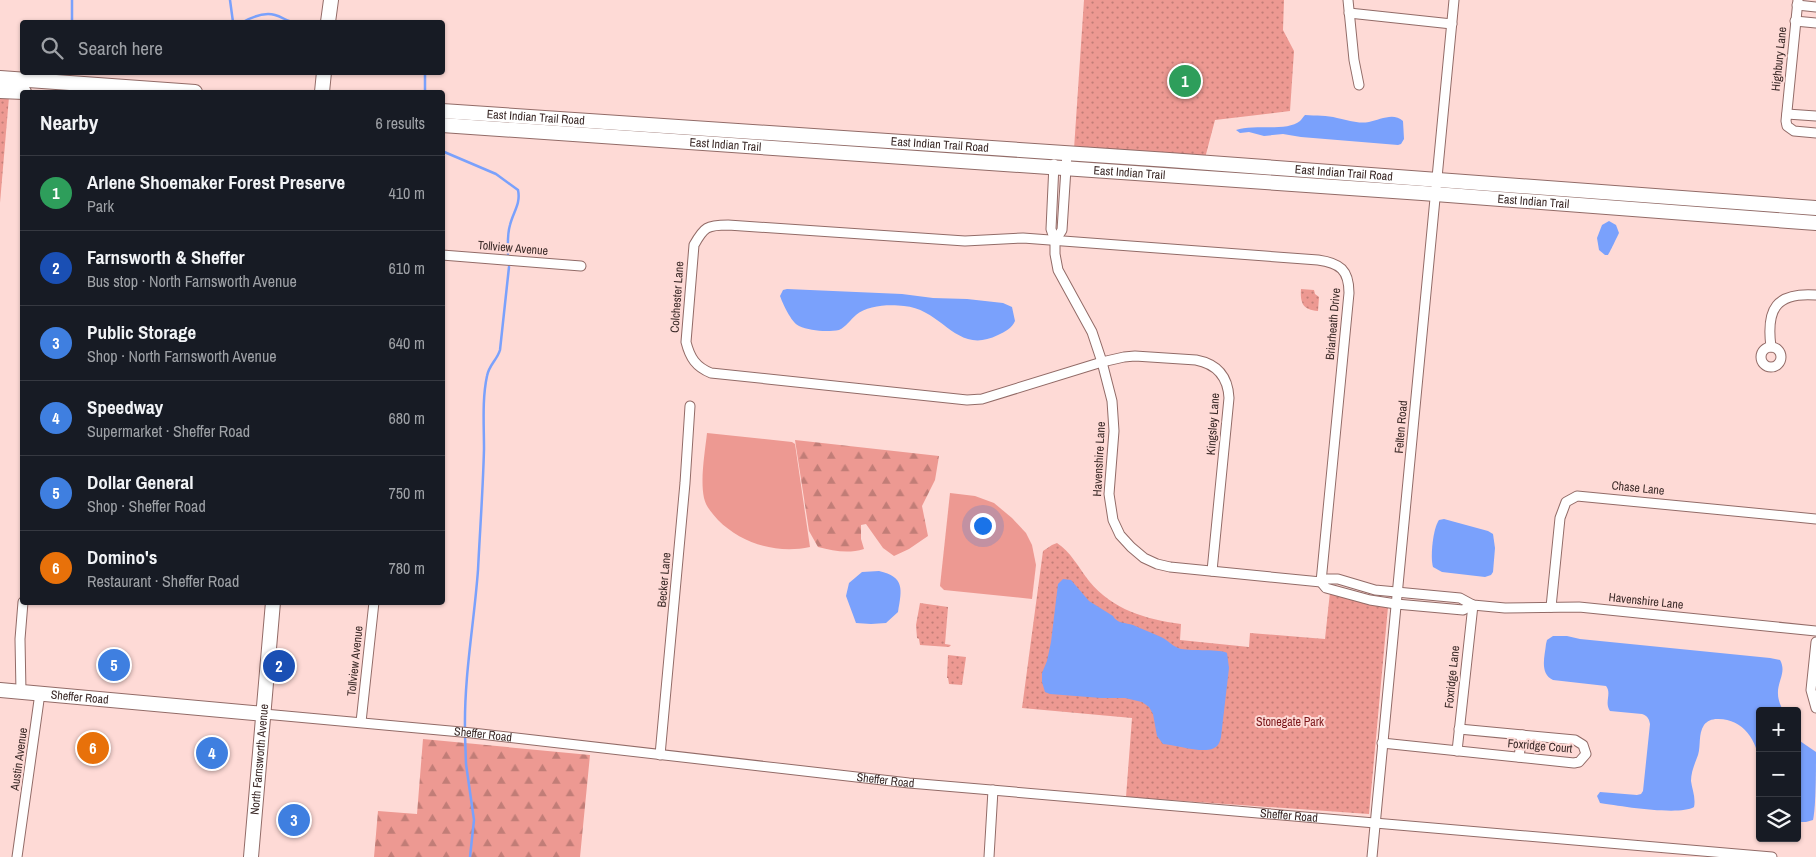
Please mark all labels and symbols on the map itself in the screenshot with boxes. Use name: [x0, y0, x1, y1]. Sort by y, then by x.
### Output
street label: Highbury Lane: [1768, 26, 1790, 92]
pin: 1: [1169, 62, 1201, 100]
street label: East Indian Trail Road: [486, 106, 585, 129]
street label: East Indian Trail Road: [890, 133, 989, 156]
street label: East Indian Trail: [689, 134, 762, 155]
street label: East Indian Trail Road: [1294, 161, 1393, 185]
street label: East Indian Trail: [1093, 162, 1166, 183]
street label: East Indian Trail: [1497, 191, 1570, 212]
street label: Tollview Avenue: [477, 237, 549, 259]
street label: Colchester Lane: [667, 261, 687, 333]
street label: Briarheath Drive: [1322, 287, 1344, 361]
street label: Kingsley Lane: [1203, 392, 1223, 456]
street label: Felten Road: [1391, 400, 1411, 454]
street label: Havenshire Lane: [1089, 421, 1109, 497]
street label: Chase Lane: [1611, 477, 1665, 499]
your location: [970, 513, 996, 539]
street label: Becker Lane: [654, 552, 674, 608]
street label: Havenshire Lane: [1608, 589, 1684, 613]
street label: Tollview Avenue: [343, 625, 367, 697]
street label: Foxridge Lane: [1441, 645, 1463, 709]
pin: 5: [98, 646, 130, 684]
pin: 2: [263, 647, 295, 685]
street label: Sheffer Road: [50, 687, 109, 708]
street label: North Farnsworth Avenue: [247, 703, 272, 815]
park label: Stonegate Park: [1256, 714, 1324, 730]
street label: Sheffer Road: [454, 723, 513, 746]
street label: Austin Avenue: [7, 727, 31, 792]
pin: 6: [77, 729, 109, 767]
pin: 4: [196, 734, 228, 772]
street label: Foxridge Court: [1507, 735, 1573, 757]
street label: Sheffer Road: [856, 769, 915, 791]
pin: 3: [278, 801, 310, 839]
street label: Sheffer Road: [1259, 805, 1318, 826]

